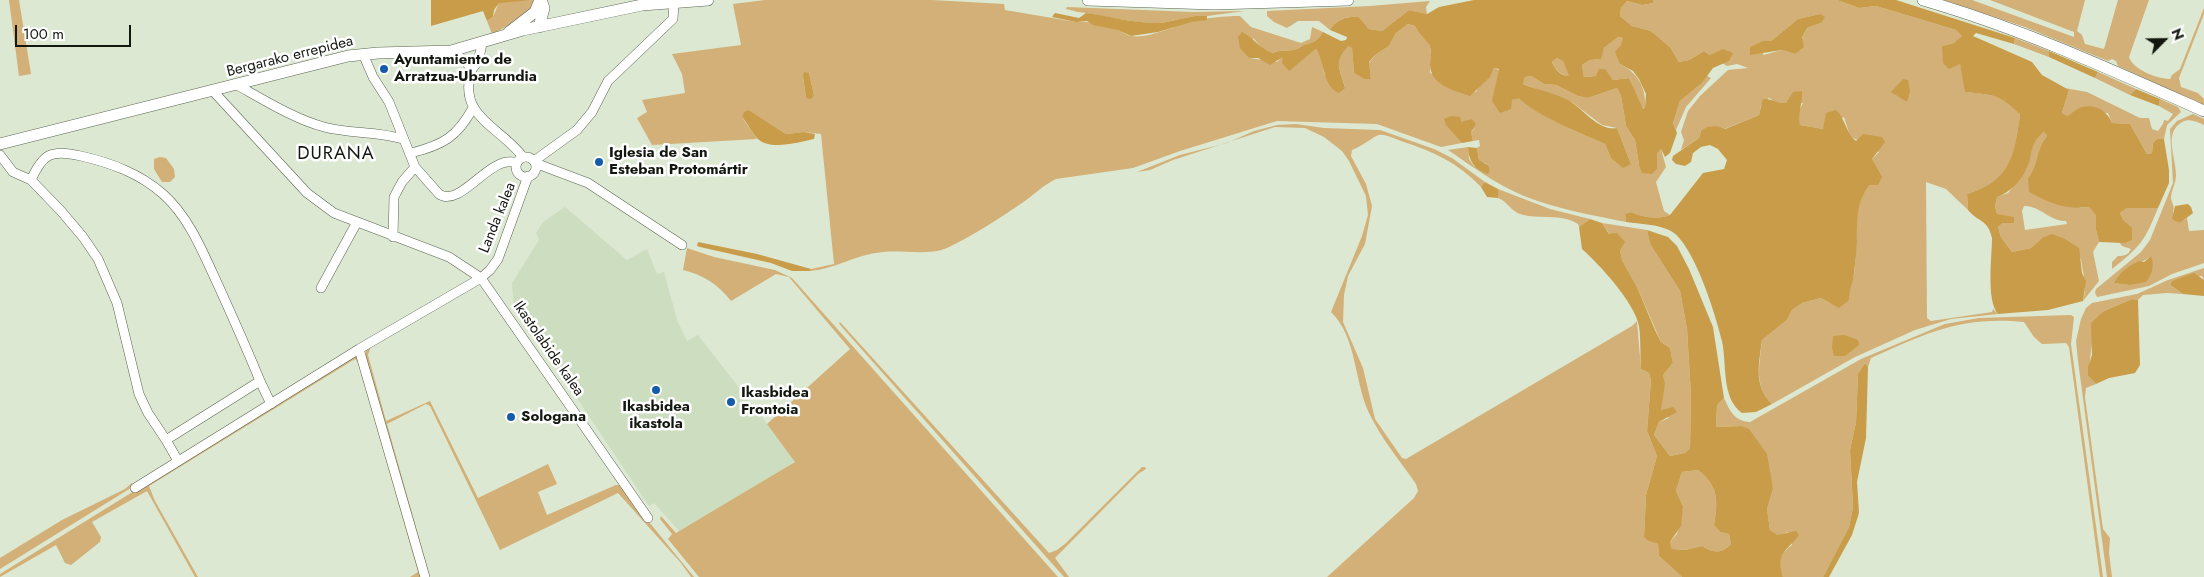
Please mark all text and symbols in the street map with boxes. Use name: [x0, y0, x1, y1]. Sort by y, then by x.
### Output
scale bar: [18, 15, 134, 47]
north arrow: [2139, 15, 2189, 65]
text: 100 m: [23, 23, 64, 45]
text: N: [2166, 25, 2189, 43]
street label: Bergarako errepidea: [225, 33, 355, 81]
place label: Ayuntamiento de Arratzua-Ubarrundia: [394, 51, 537, 86]
marker: Ayuntamiento de Arratzua-Ubarrundia: [378, 63, 390, 75]
district label: DURANA: [297, 144, 375, 166]
place label: Iglesia de San Esteban Protomártir: [609, 144, 748, 179]
marker: Iglesia de San Esteban Protomártir: [593, 156, 605, 168]
street label: Landa kalea: [476, 180, 520, 256]
street label: Ikastolabide kalea: [509, 298, 587, 400]
marker: Ikasbidea ikastola: [650, 384, 662, 396]
place label: Ikasbidea Frontoia: [741, 384, 809, 419]
marker: Ikasbidea Frontoia: [725, 396, 737, 408]
place label: Ikasbidea ikastola: [622, 398, 690, 433]
place label: Sologana: [521, 408, 586, 426]
marker: Sologana: [505, 411, 517, 423]

